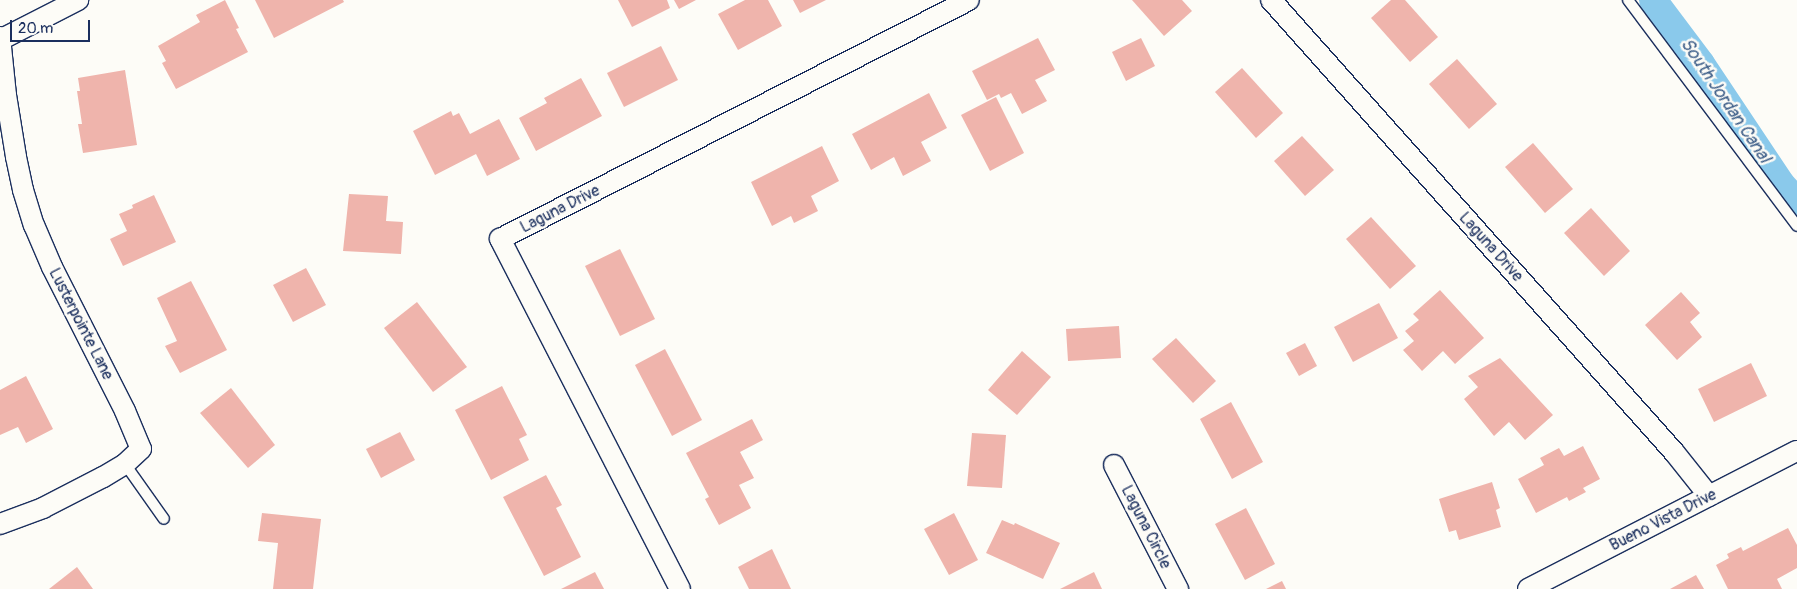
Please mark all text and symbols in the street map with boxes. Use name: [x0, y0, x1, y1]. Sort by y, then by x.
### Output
scale bar: [12, 10, 92, 42]
text: 20 m: [18, 19, 53, 38]
water label: South Jordan Canal: [1675, 35, 1775, 167]
street label: Laguna Drive: [517, 181, 603, 237]
street label: Laguna Drive: [1455, 208, 1527, 286]
street label: Lusterpointe Lane: [45, 265, 117, 383]
street label: Laguna Circle: [1117, 482, 1175, 572]
street label: Bueno Vista Drive: [1606, 485, 1720, 555]

